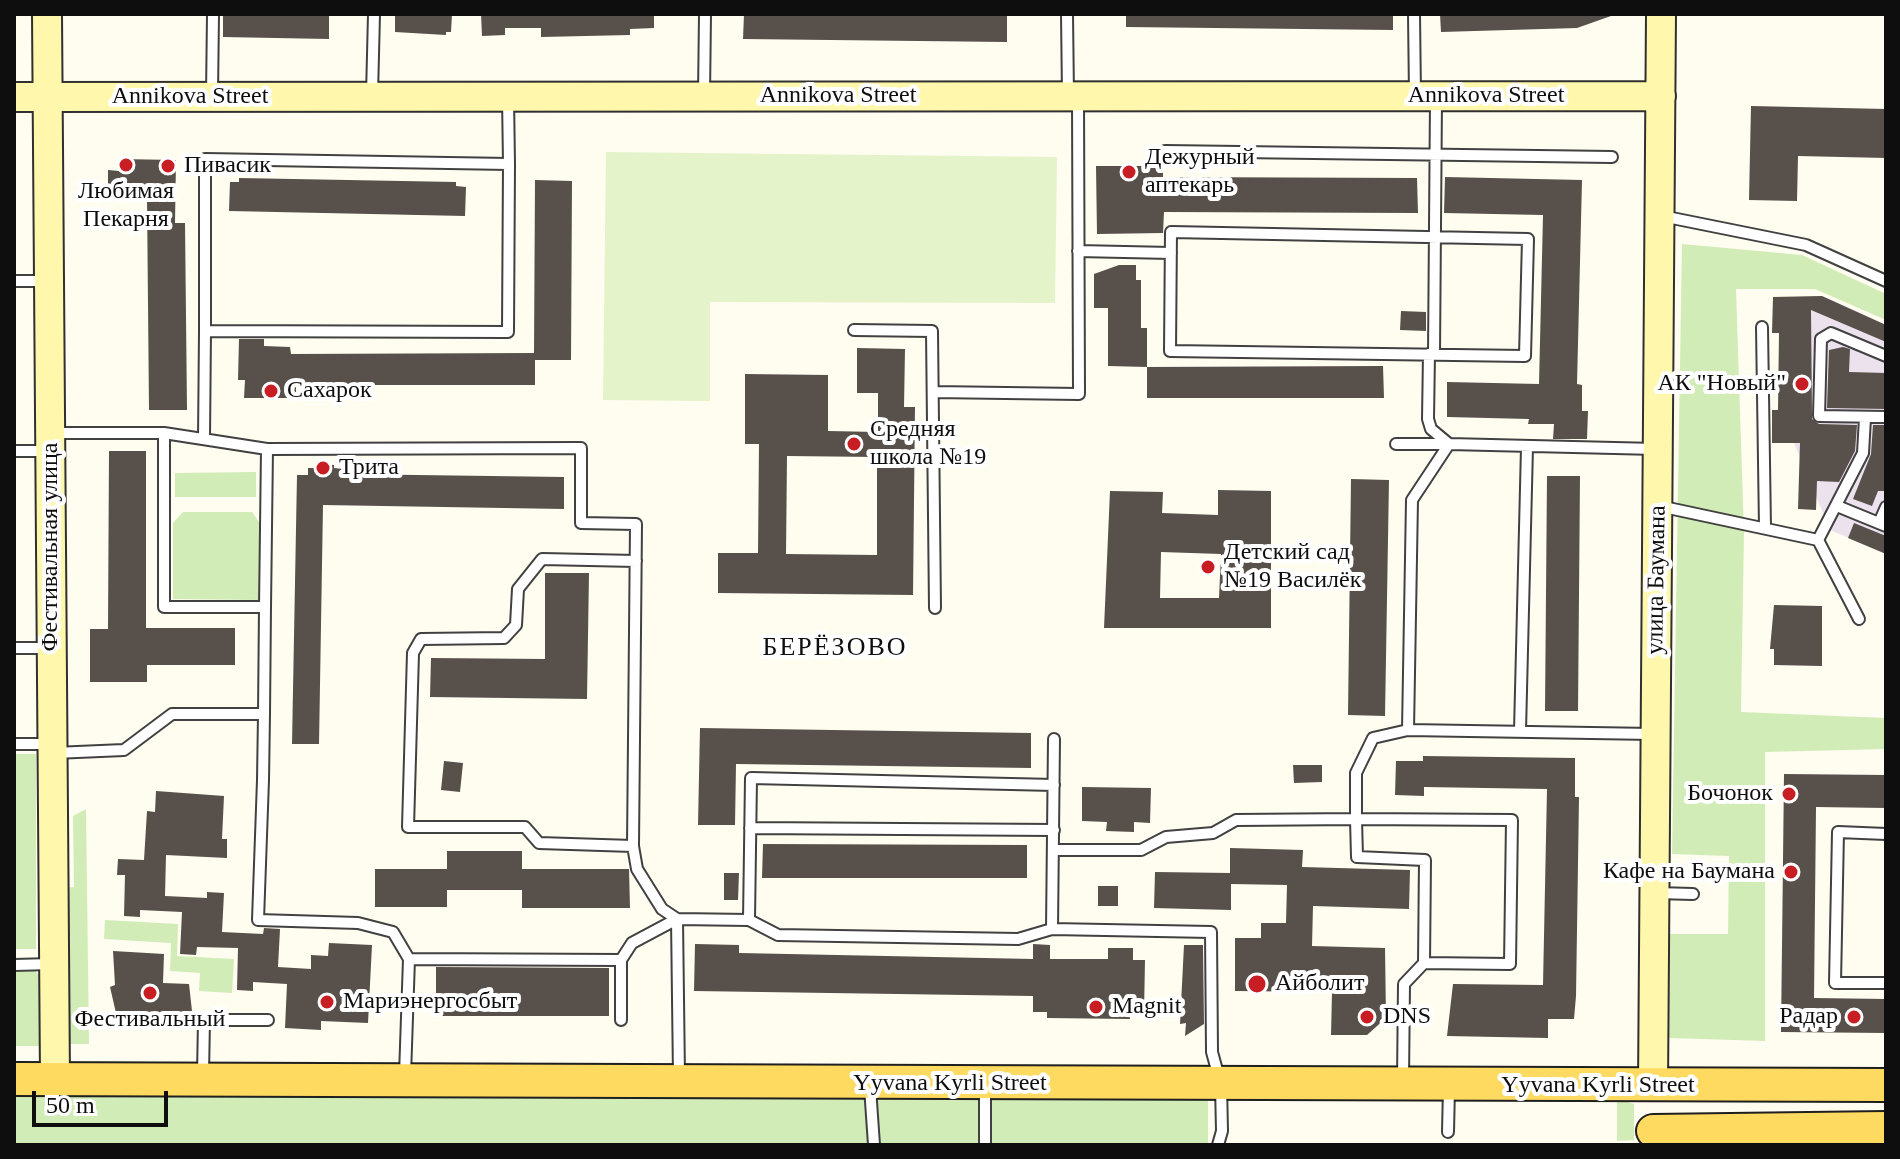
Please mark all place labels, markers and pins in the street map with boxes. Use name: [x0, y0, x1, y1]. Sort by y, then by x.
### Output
place label: Дежурный аптекарь: [1145, 144, 1255, 200]
place label: Пивасик: [184, 152, 271, 180]
marker: Любимая Пекарня: [117, 156, 135, 174]
marker: Пивасик: [159, 157, 177, 175]
marker: Дежурный аптекарь: [1120, 163, 1138, 181]
place label: Любимая Пекарня: [78, 178, 174, 234]
place label: АК "Новый": [1657, 370, 1786, 398]
marker: АК "Новый": [1793, 375, 1811, 393]
place label: Сахарок: [287, 377, 372, 405]
marker: Сахарок: [262, 382, 280, 400]
place label: Средняя школа №19: [870, 416, 986, 472]
marker: Средняя школа №19: [845, 435, 863, 453]
place label: Трита: [339, 454, 399, 482]
marker: Трита: [314, 459, 332, 477]
place label: Детский сад №19 Василёк: [1224, 539, 1361, 595]
marker: Детский сад №19 Василёк: [1199, 558, 1217, 576]
place label: Бочонок: [1687, 780, 1773, 808]
marker: Бочонок: [1780, 785, 1798, 803]
place label: Кафе на Баумана: [1603, 858, 1775, 886]
marker: Кафе на Баумана: [1782, 863, 1800, 881]
place label: Айболит: [1275, 970, 1364, 998]
marker: Айболит: [1246, 973, 1268, 995]
marker: Фестивальный: [141, 984, 159, 1002]
place label: Мариэнергосбыт: [343, 988, 517, 1016]
marker: Мариэнергосбыт: [318, 993, 336, 1011]
place label: Magnit: [1112, 993, 1181, 1021]
marker: Magnit: [1087, 998, 1105, 1016]
place label: DNS: [1383, 1003, 1431, 1031]
place label: Радар: [1779, 1003, 1838, 1031]
place label: Фестивальный: [75, 1006, 225, 1034]
marker: DNS: [1358, 1008, 1376, 1026]
marker: Радар: [1845, 1008, 1863, 1026]

